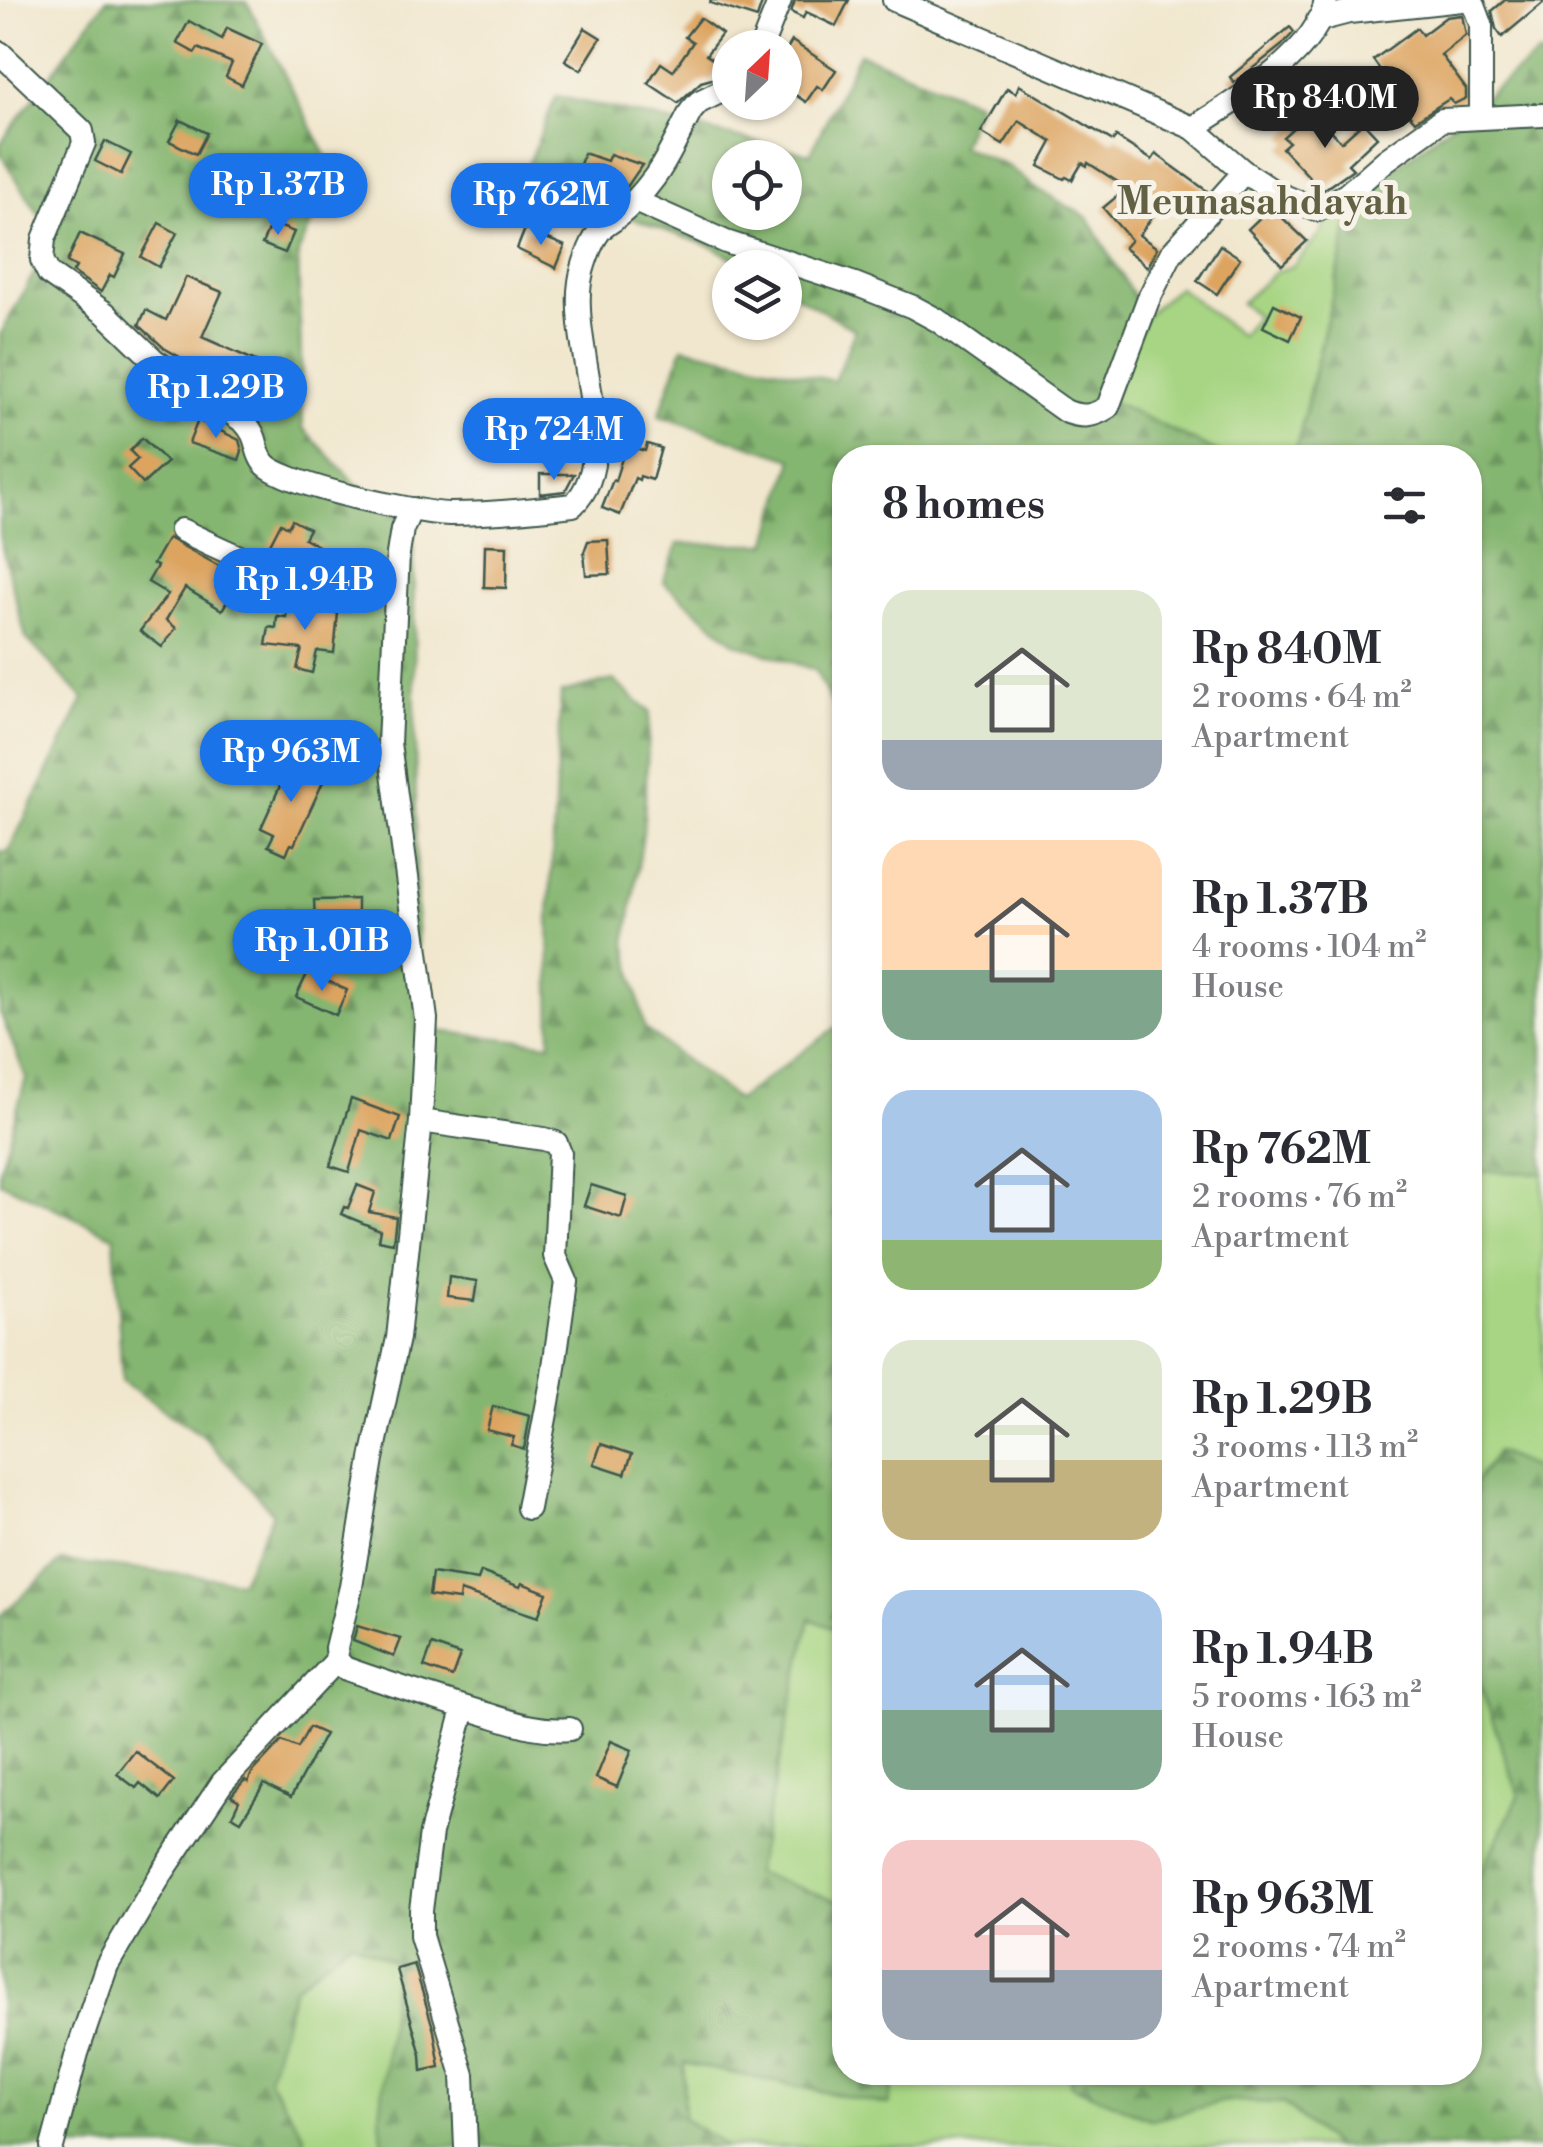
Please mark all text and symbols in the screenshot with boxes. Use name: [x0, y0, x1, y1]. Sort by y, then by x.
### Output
north arrow: [712, 30, 802, 120]
map controls: [712, 30, 802, 340]
pin: Rp 840M: [1233, 66, 1417, 151]
text: Rp 840M: [1253, 78, 1397, 118]
button: locate: [712, 140, 802, 230]
pin: Rp 1.37B: [175, 153, 381, 238]
pin: Rp 762M: [449, 163, 633, 248]
text: Rp 1.37B: [211, 165, 345, 205]
text: Rp 762M: [473, 175, 609, 215]
district label: Meunasahdayah: [1117, 179, 1407, 226]
button: layers: [712, 250, 802, 340]
pin: Rp 1.29B: [113, 356, 319, 441]
text: Rp 1.29B: [147, 368, 285, 408]
pin: Rp 724M: [462, 398, 646, 483]
text: Rp 724M: [485, 410, 623, 450]
icon: filters: [1377, 478, 1432, 533]
text: 8 homes: [882, 479, 1045, 532]
pin: Rp 1.94B: [202, 548, 408, 633]
text: Rp 1.94B: [236, 560, 374, 600]
text: Rp 840M: [1192, 624, 1382, 677]
icon: home: [962, 630, 1082, 750]
text: 2 rooms · 64 m²: [1192, 677, 1412, 717]
text: Apartment: [1192, 717, 1349, 757]
pin: Rp 963M: [199, 720, 383, 805]
text: Rp 963M: [222, 732, 360, 772]
text: Rp 1.37B: [1192, 874, 1369, 927]
icon: home: [962, 880, 1082, 1000]
pin: Rp 1.01B: [219, 909, 425, 994]
text: Rp 1.01B: [254, 921, 390, 961]
text: 4 rooms · 104 m²: [1192, 927, 1426, 967]
text: House: [1192, 967, 1284, 1007]
text: Rp 762M: [1192, 1124, 1371, 1177]
icon: home: [962, 1130, 1082, 1250]
text: 2 rooms · 76 m²: [1192, 1177, 1407, 1217]
text: Apartment: [1192, 1217, 1349, 1257]
text: Rp 1.29B: [1192, 1374, 1373, 1427]
icon: home: [962, 1380, 1082, 1500]
text: 3 rooms · 113 m²: [1192, 1427, 1418, 1467]
text: Apartment: [1192, 1467, 1349, 1507]
text: Rp 1.94B: [1192, 1624, 1374, 1677]
icon: home: [962, 1630, 1082, 1750]
text: 5 rooms · 163 m²: [1192, 1677, 1422, 1717]
text: House: [1192, 1717, 1284, 1757]
text: Rp 963M: [1192, 1874, 1374, 1927]
icon: home: [962, 1880, 1082, 2000]
text: 2 rooms · 74 m²: [1192, 1927, 1406, 1967]
text: Apartment: [1192, 1967, 1349, 2007]

